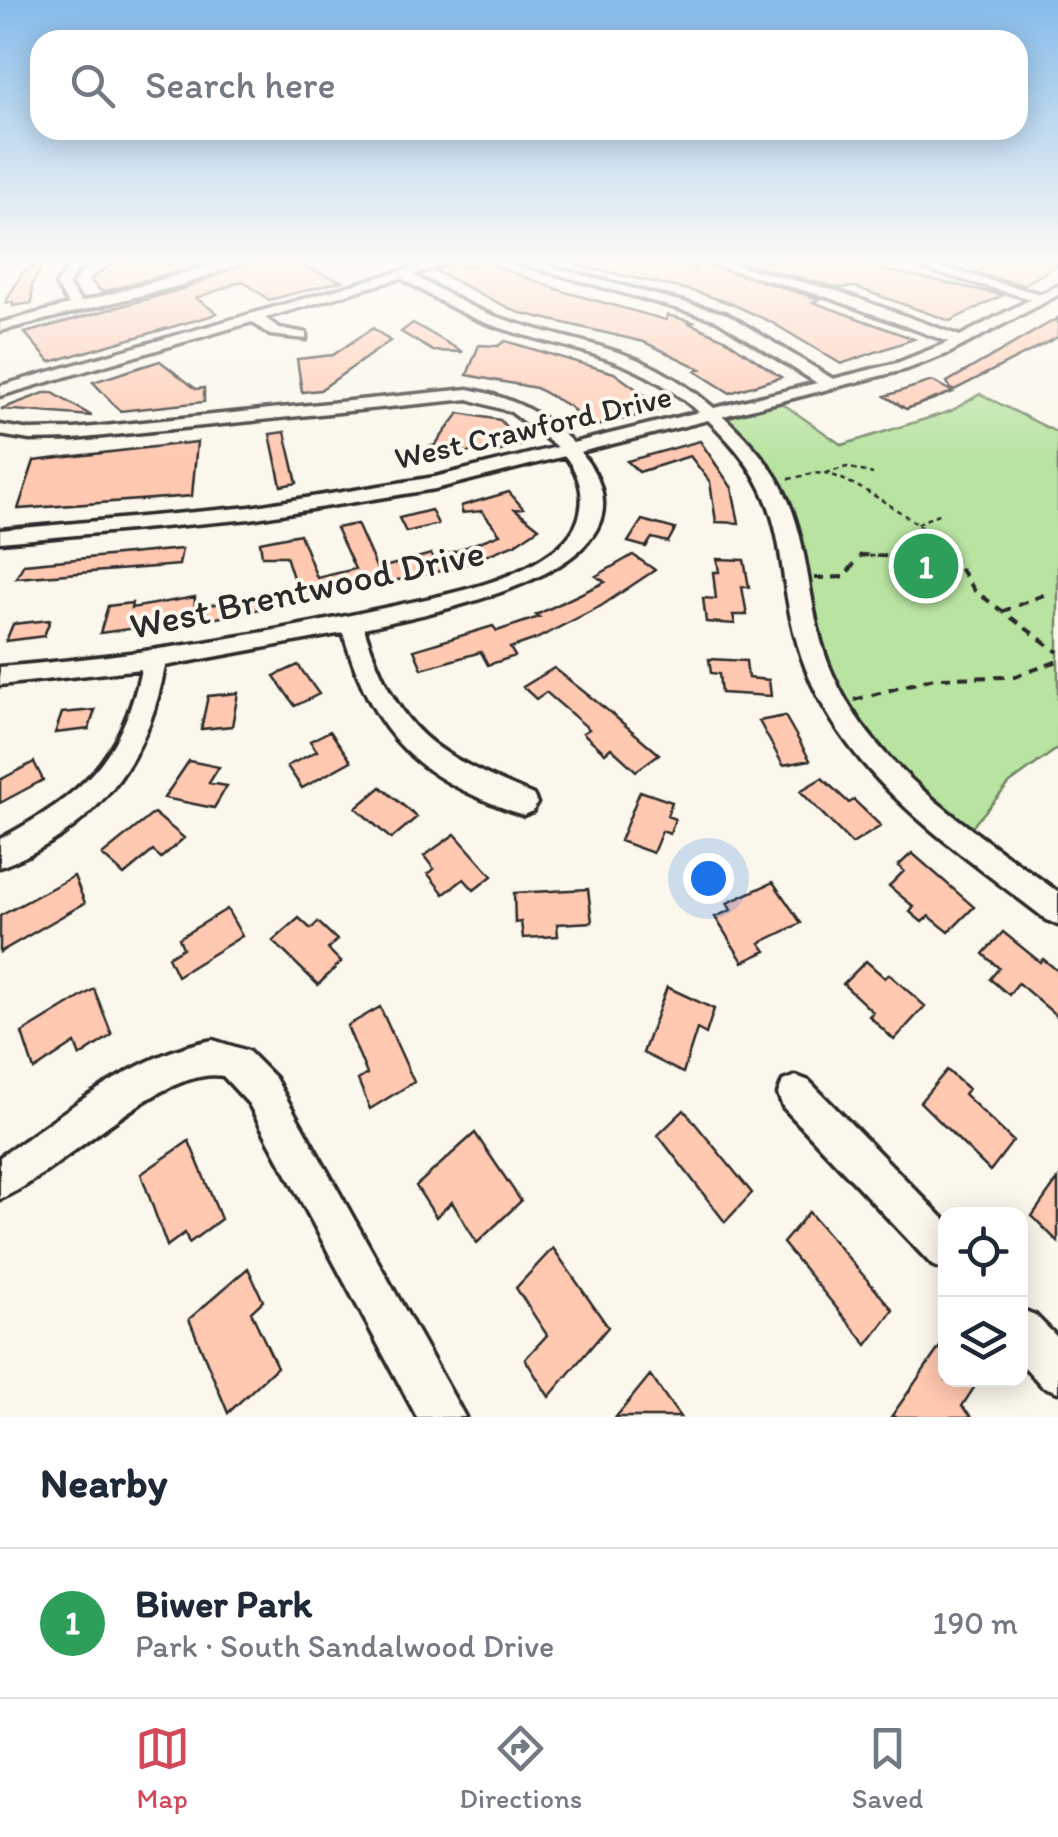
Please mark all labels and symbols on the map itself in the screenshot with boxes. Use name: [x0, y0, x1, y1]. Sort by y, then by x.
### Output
street label: West Crawford Drive: [391, 377, 675, 477]
pin: 1: [894, 528, 958, 604]
street label: West Brentwood Drive: [126, 529, 488, 649]
your location: [683, 853, 734, 904]

